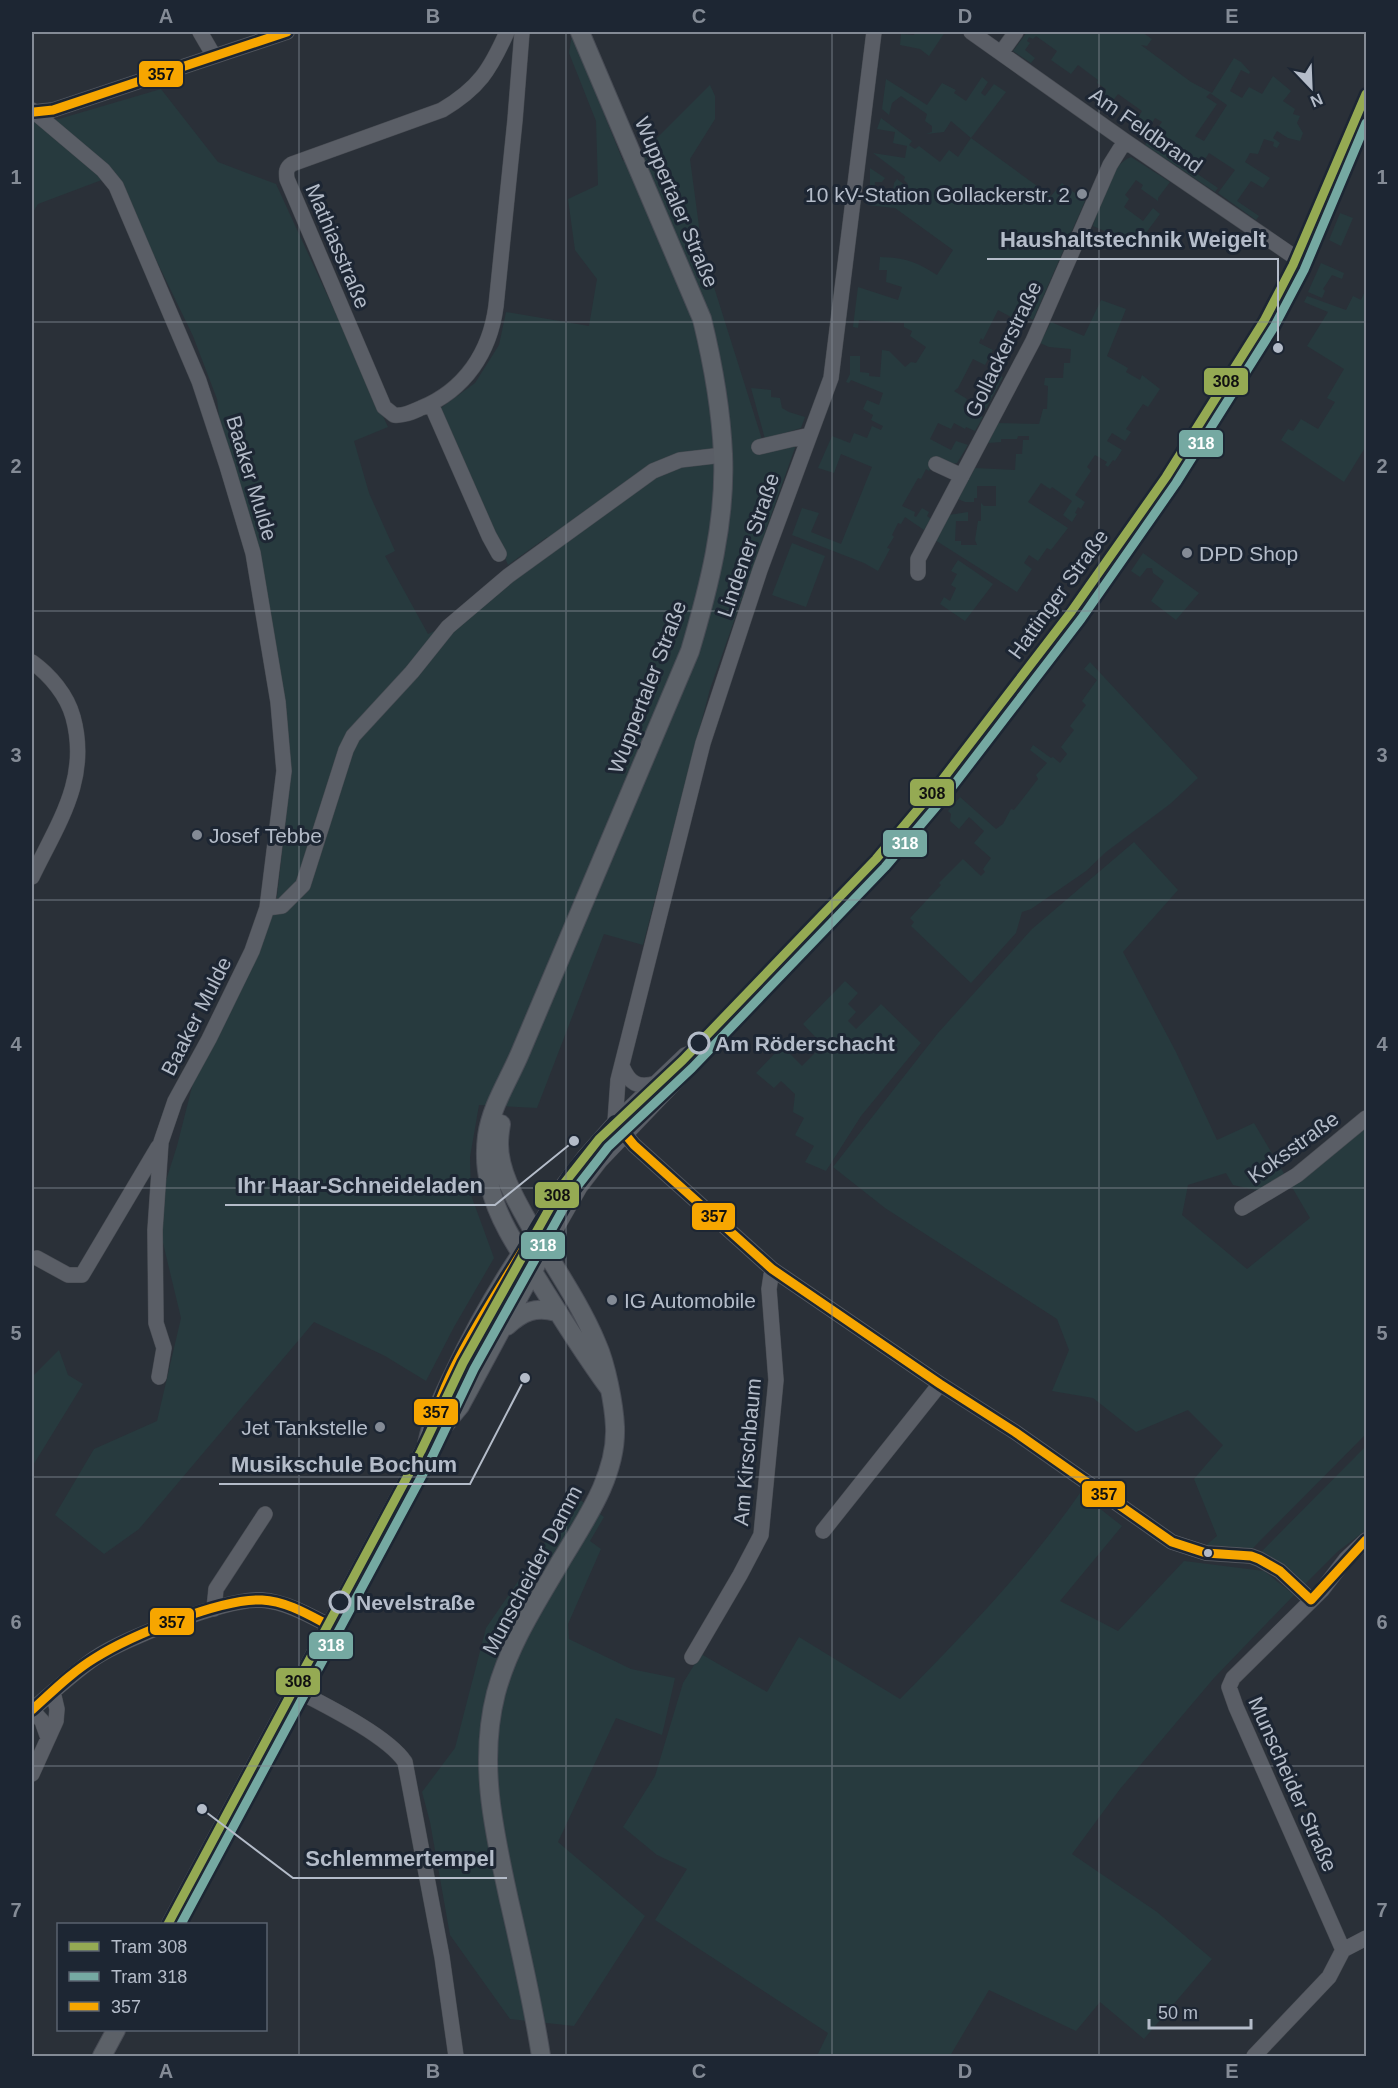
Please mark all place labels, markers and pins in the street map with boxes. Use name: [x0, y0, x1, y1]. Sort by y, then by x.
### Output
place label: 10 kV-Station Gollackerstr. 2: [805, 183, 1070, 206]
marker: 10 kV-Station Gollackerstr. 2: [1075, 187, 1089, 201]
callout: Haushaltstechnik Weigelt: [987, 219, 1278, 259]
place label: DPD Shop: [1199, 542, 1298, 565]
marker: DPD Shop: [1180, 546, 1194, 560]
place label: Josef Tebbe: [209, 824, 322, 847]
marker: Josef Tebbe: [190, 828, 204, 842]
marker: Am Röderschacht: [688, 1032, 710, 1054]
place label: Am Röderschacht: [715, 1032, 895, 1055]
callout: Ihr Haar-Schneideladen: [225, 1165, 495, 1205]
place label: IG Automobile: [624, 1289, 756, 1312]
marker: IG Automobile: [605, 1293, 619, 1307]
place label: Jet Tankstelle: [241, 1416, 368, 1439]
marker: Jet Tankstelle: [373, 1420, 387, 1434]
callout: Musikschule Bochum: [219, 1444, 470, 1484]
unlabelled marker: [1202, 1547, 1214, 1559]
marker: Nevelstraße: [329, 1591, 351, 1613]
place label: Nevelstraße: [356, 1591, 475, 1614]
callout: Schlemmertempel: [293, 1838, 507, 1878]

